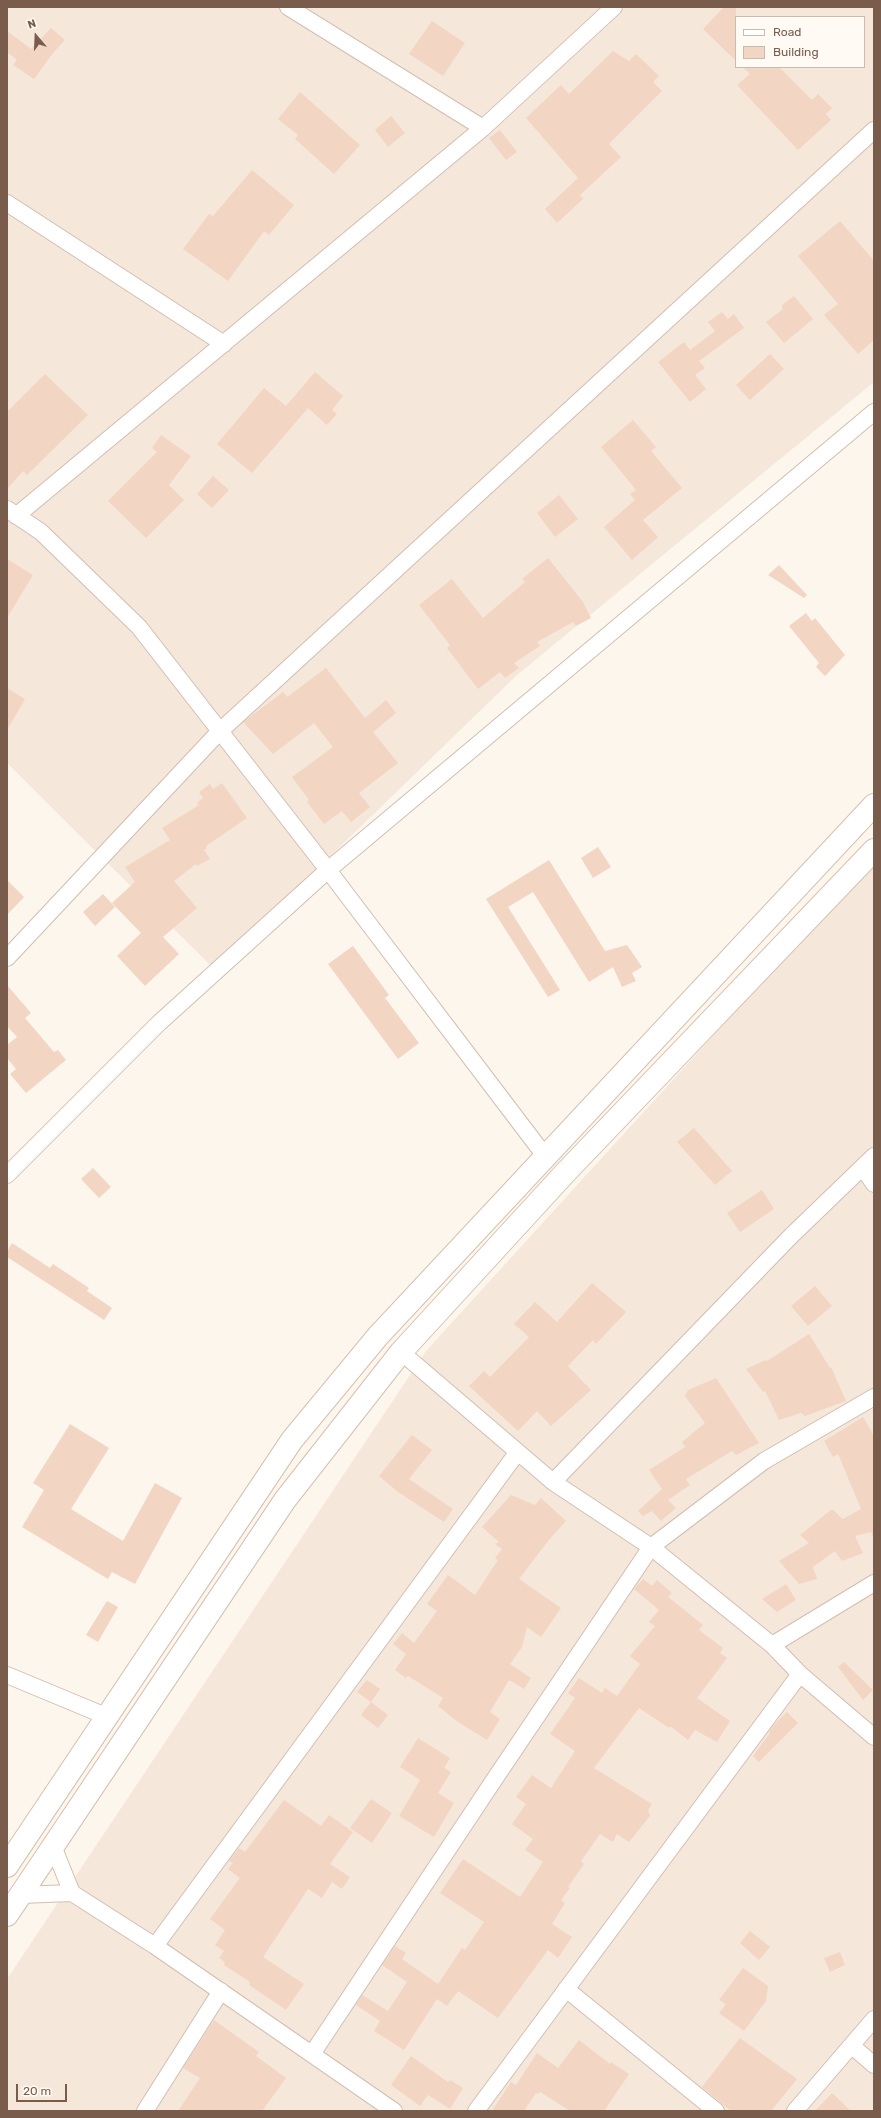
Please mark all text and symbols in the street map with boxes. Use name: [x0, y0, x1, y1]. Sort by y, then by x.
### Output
north arrow: [16, 16, 56, 56]
legend: [735, 16, 865, 68]
text: N: [26, 17, 38, 32]
text: Road: [773, 25, 801, 39]
text: Building: [773, 45, 819, 59]
scale bar: [18, 2076, 69, 2102]
text: 20 m: [23, 2084, 51, 2098]

